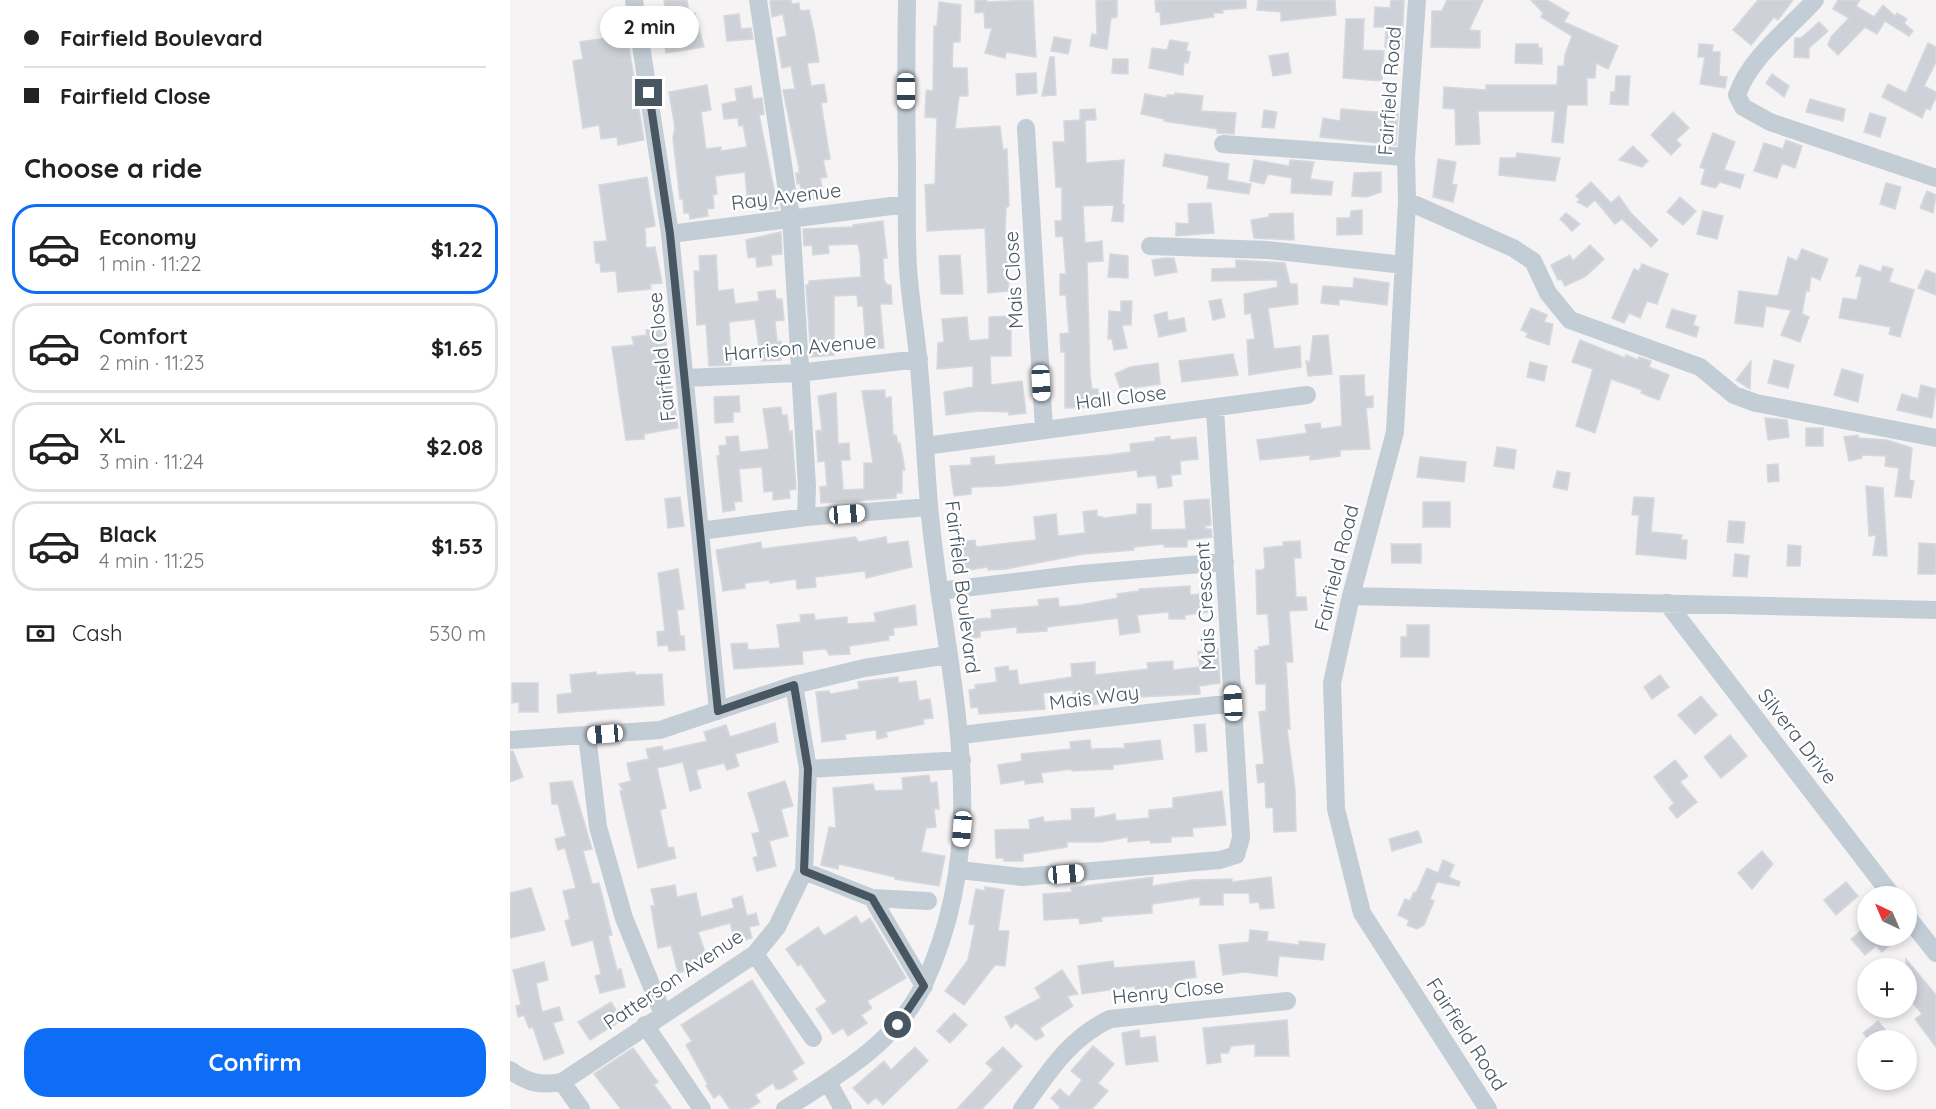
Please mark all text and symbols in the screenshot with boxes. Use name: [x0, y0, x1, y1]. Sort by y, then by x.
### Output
callout: 2 min: [600, 6, 698, 48]
text: 2 min: [623, 14, 676, 39]
text: Fairfield Boulevard: [60, 24, 263, 52]
street label: Fairfield Road: [1372, 26, 1406, 156]
car: [897, 73, 915, 109]
route end: [635, 79, 662, 106]
text: Fairfield Close: [60, 82, 211, 110]
text: Choose a ride: [24, 151, 202, 185]
street label: Ray Avenue: [729, 177, 843, 215]
icon: car: [27, 222, 81, 276]
text: Economy: [99, 223, 197, 251]
street label: Mais Close: [998, 230, 1028, 330]
text: $1.22: [431, 235, 483, 263]
text: 1 min · 11:22: [99, 251, 201, 276]
street label: Fairfield Close: [642, 291, 680, 423]
icon: car: [27, 321, 81, 375]
text: Comfort: [99, 322, 188, 350]
street label: Harrison Avenue: [723, 328, 877, 366]
text: $1.65: [431, 334, 483, 362]
text: 2 min · 11:23: [99, 350, 205, 375]
car: [1031, 365, 1051, 401]
street label: Hall Close: [1074, 379, 1168, 415]
icon: car: [27, 420, 81, 474]
text: XL: [99, 421, 126, 449]
text: $2.08: [426, 433, 483, 461]
text: 3 min · 11:24: [99, 449, 204, 474]
street label: Fairfield Boulevard: [940, 499, 986, 675]
street label: Fairfield Road: [1308, 502, 1364, 634]
car: [828, 503, 866, 525]
icon: car: [27, 519, 81, 573]
text: Black: [99, 520, 157, 548]
text: $1.53: [431, 532, 483, 560]
street label: Mais Crescent: [1189, 541, 1221, 671]
text: 4 min · 11:25: [99, 548, 204, 573]
icon: cash: [24, 617, 57, 650]
text: Cash: [72, 619, 123, 647]
text: 530 m: [429, 621, 486, 646]
street label: Mais Way: [1048, 679, 1140, 715]
street label: Silvera Drive: [1753, 683, 1843, 789]
car: [1223, 685, 1243, 721]
car: [586, 723, 624, 745]
car: [951, 810, 973, 848]
car: [1047, 863, 1085, 885]
north arrow: [1857, 886, 1917, 946]
map controls: [1857, 886, 1917, 1090]
street label: Patterson Avenue: [598, 923, 748, 1035]
button: +: [1857, 958, 1917, 1018]
street label: Henry Close: [1111, 973, 1225, 1009]
street label: Fairfield Road: [1421, 973, 1513, 1095]
route start: [884, 1011, 911, 1038]
button: Confirm: [24, 1028, 486, 1097]
button: −: [1857, 1030, 1917, 1090]

